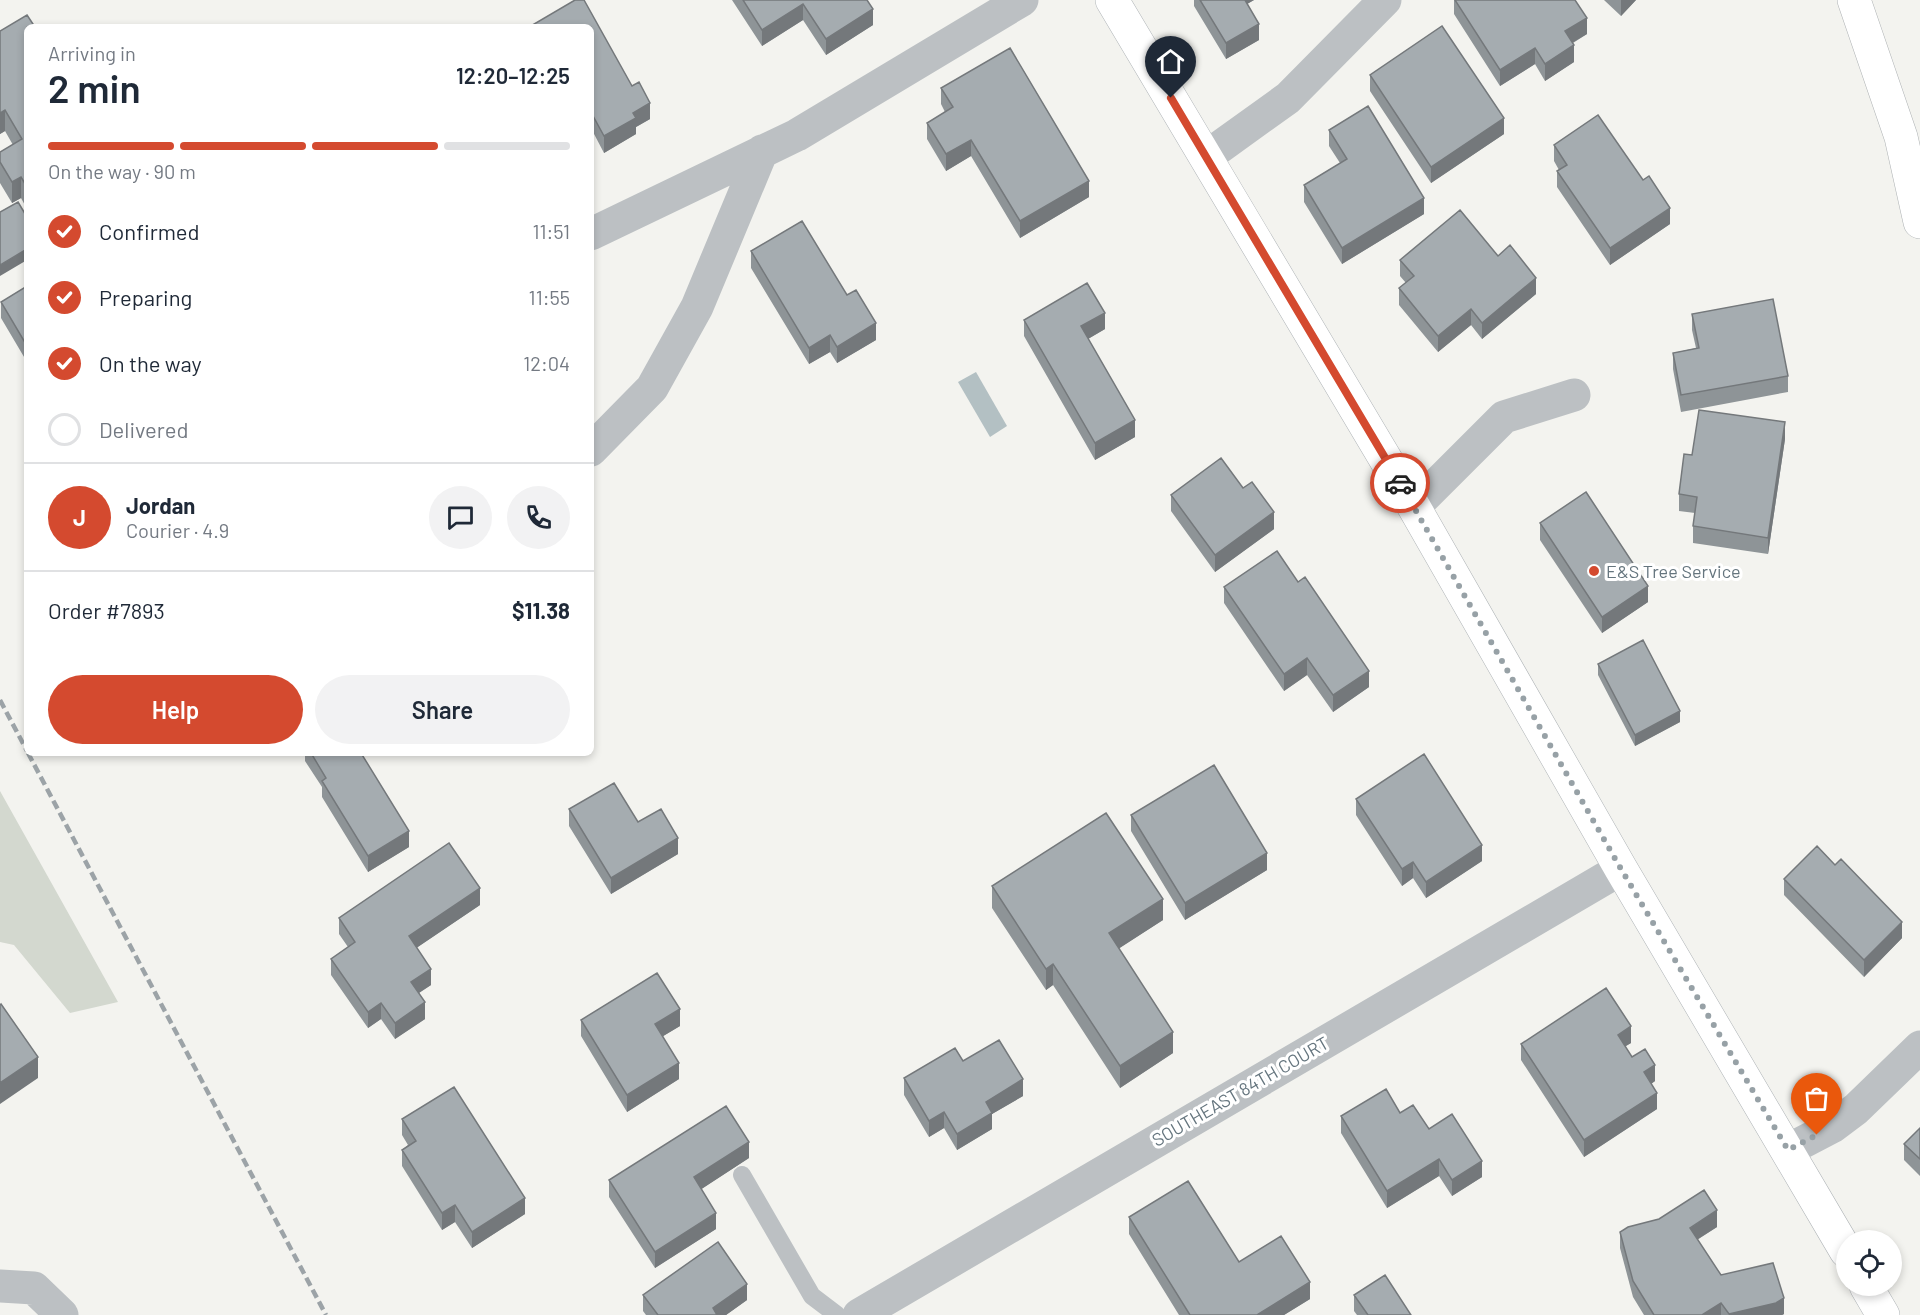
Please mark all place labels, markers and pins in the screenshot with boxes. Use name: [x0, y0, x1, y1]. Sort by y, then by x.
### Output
pin: [1145, 36, 1196, 98]
place label: E&S Tree Service: [1606, 560, 1741, 582]
marker: E&S Tree Service: [1587, 564, 1601, 578]
pin: [1791, 1073, 1842, 1135]

